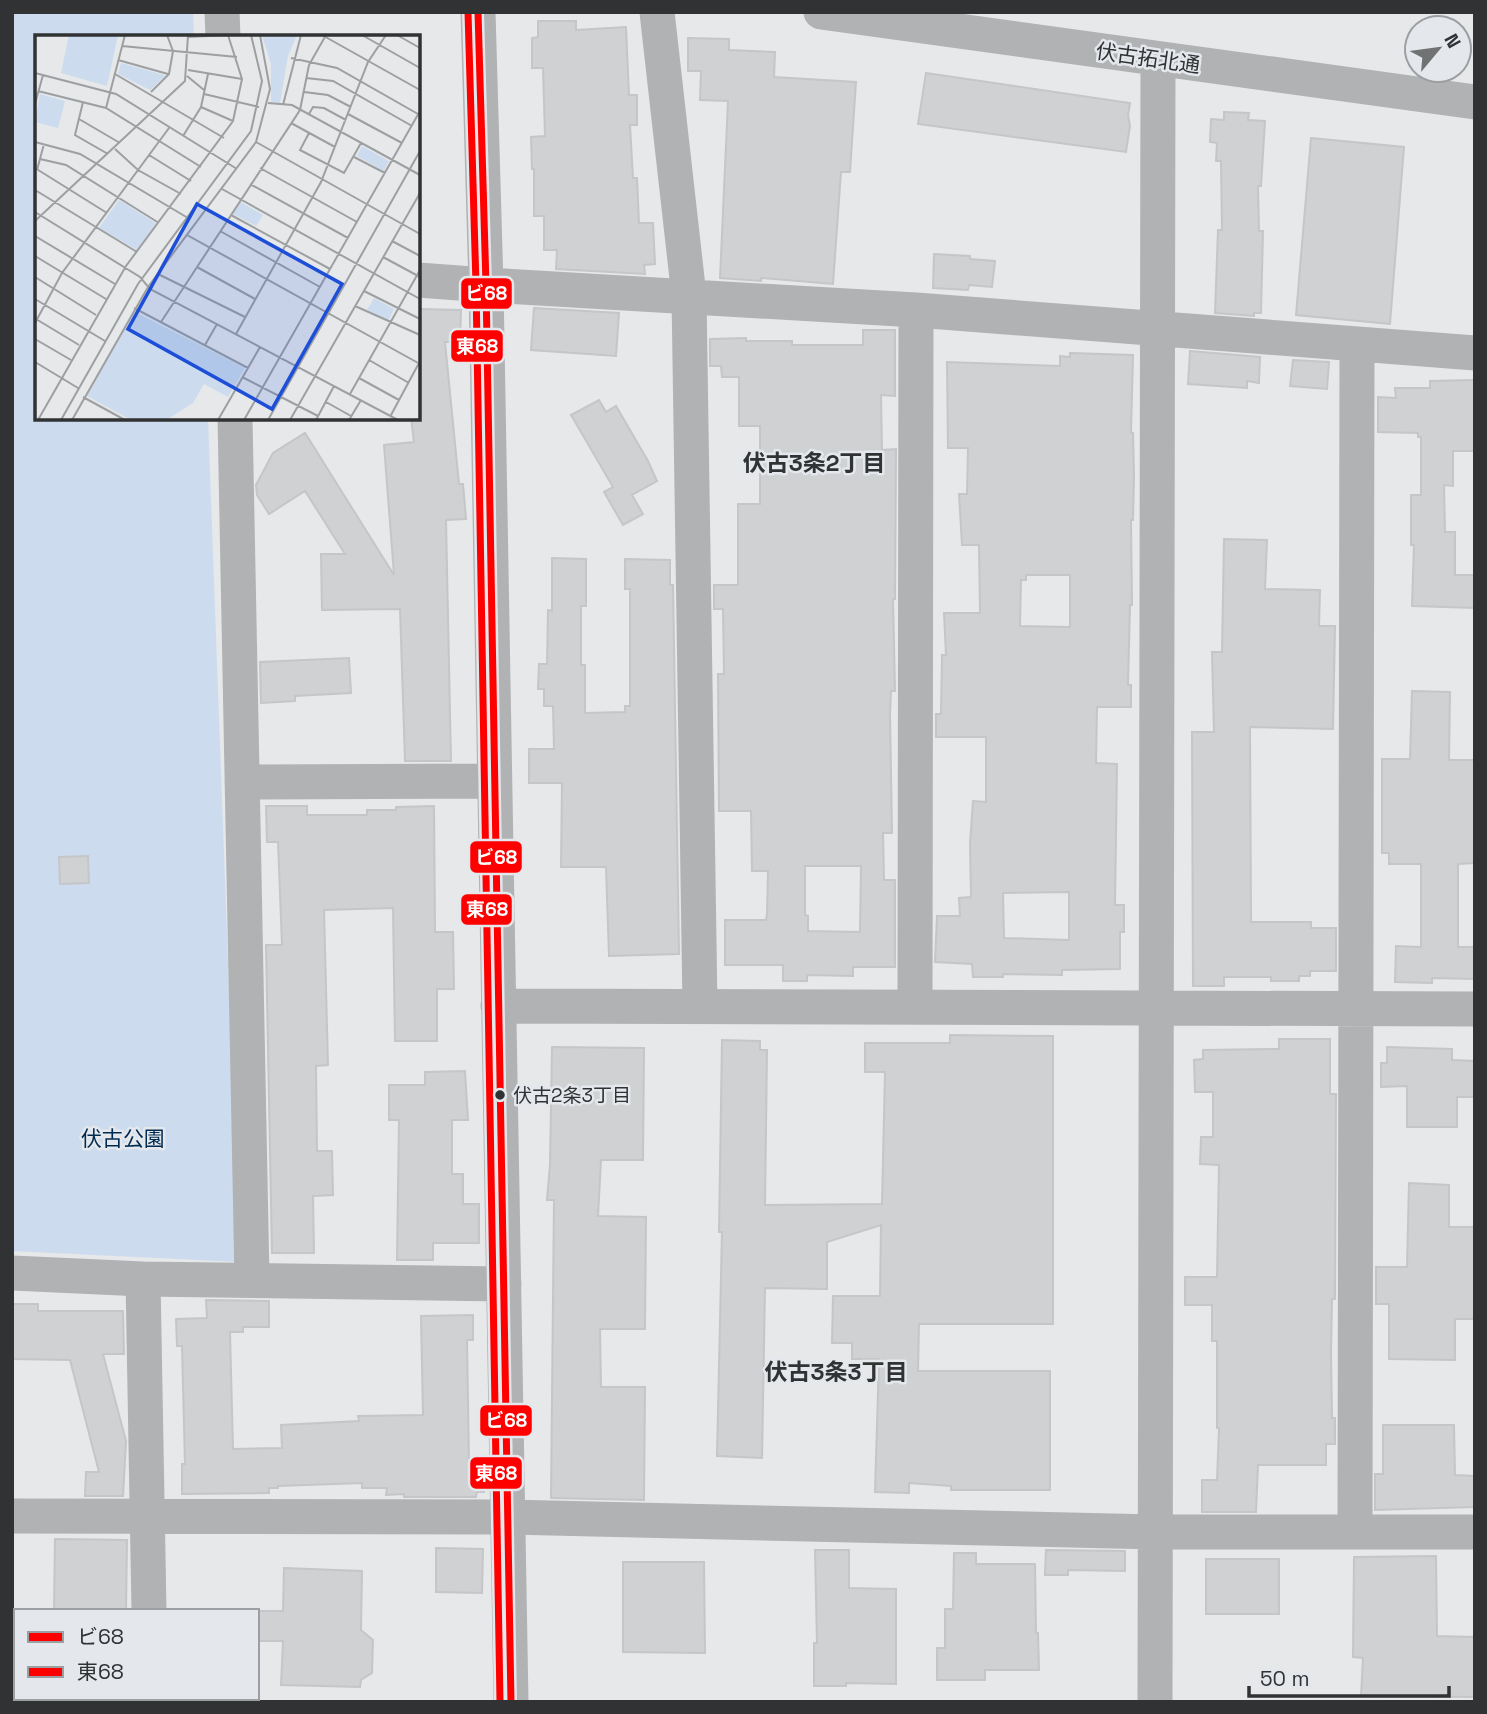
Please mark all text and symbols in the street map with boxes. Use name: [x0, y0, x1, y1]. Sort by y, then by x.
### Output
north arrow: [1403, 14, 1473, 84]
text: N: [1438, 29, 1466, 53]
inset map: [35, 35, 420, 420]
street label: 伏古拓北通: [1094, 37, 1202, 79]
line badge: ビ68: [460, 277, 513, 310]
text: ビ68: [465, 281, 507, 306]
line badge: 東68: [450, 329, 504, 363]
text: 東68: [456, 334, 498, 359]
district label: 伏古3条2丁目: [743, 448, 885, 478]
line badge: ビ68: [469, 840, 523, 874]
text: ビ68: [475, 845, 517, 870]
line badge: 東68: [460, 893, 513, 926]
text: 東68: [466, 897, 508, 922]
place label: 伏古2条3丁目: [513, 1083, 631, 1108]
marker: 伏古2条3丁目: [493, 1088, 507, 1102]
park label: 伏古公園: [81, 1125, 165, 1152]
district label: 伏古3条3丁目: [765, 1357, 907, 1387]
line badge: ビ68: [479, 1404, 533, 1437]
text: ビ68: [485, 1408, 527, 1433]
line badge: 東68: [469, 1456, 523, 1490]
text: 東68: [475, 1461, 517, 1486]
legend: [14, 1609, 259, 1700]
text: ビ68: [77, 1623, 124, 1650]
scale bar: [1249, 1654, 1448, 1698]
text: 東68: [77, 1658, 124, 1685]
text: 50 m: [1260, 1665, 1310, 1692]

